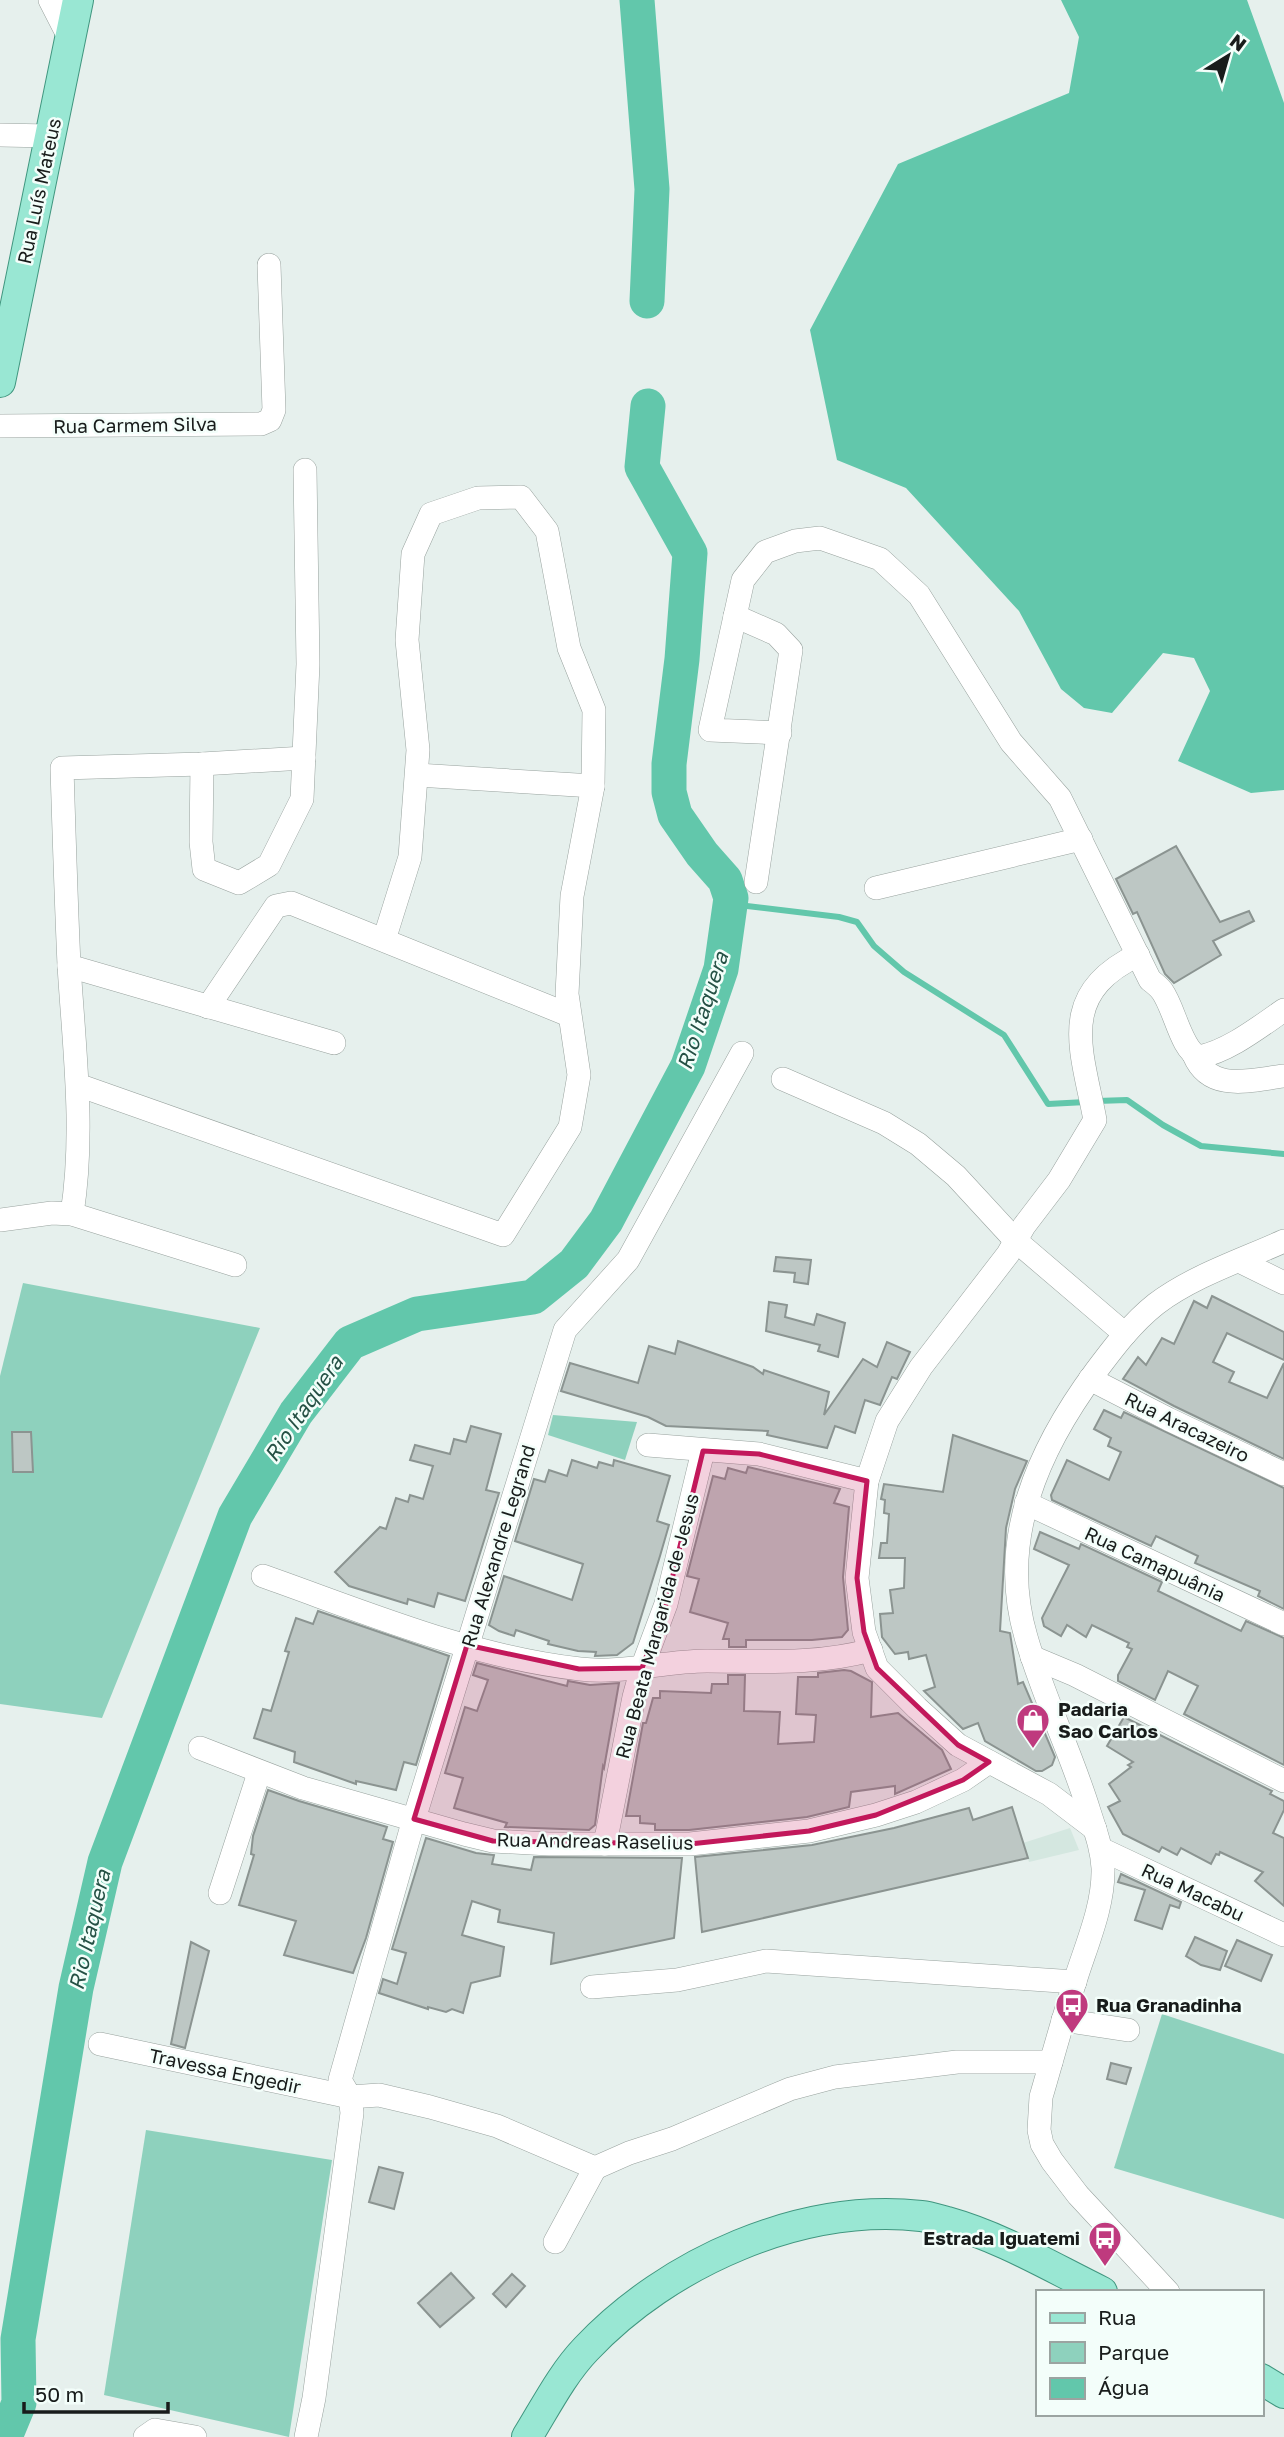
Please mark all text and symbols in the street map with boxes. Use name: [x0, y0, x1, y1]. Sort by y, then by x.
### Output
north arrow: [1193, 21, 1263, 91]
text: N: [1226, 28, 1251, 56]
street label: Rua Luís Mateus: [12, 116, 65, 266]
street label: Rua Carmem Silva: [53, 412, 217, 437]
water label: Rio Itaquera: [671, 947, 734, 1073]
water label: Rio Itaquera: [258, 1350, 349, 1466]
street label: Rua Aracazeiro: [1121, 1386, 1253, 1467]
street label: Rua Alexandre Legrand: [456, 1442, 539, 1650]
street label: Rua Beata Margarida de Jesus: [610, 1491, 703, 1761]
street label: Rua Camapuânia: [1081, 1521, 1229, 1606]
place label: Padaria Sao Carlos: [1058, 1697, 1158, 1742]
shop icon: Padaria Sao Carlos: [1014, 1701, 1052, 1750]
street label: Rua Andreas Raselius: [496, 1827, 694, 1854]
street label: Rua Macabu: [1138, 1858, 1248, 1925]
water label: Rio Itaquera: [63, 1866, 116, 1992]
bus stop icon: Rua Granadinha: [1053, 1986, 1091, 2035]
place label: Rua Granadinha: [1096, 1993, 1242, 2016]
street label: Travessa Engedir: [147, 2043, 304, 2098]
bus stop icon: Estrada Iguatemi: [1086, 2219, 1124, 2268]
place label: Estrada Iguatemi: [923, 2226, 1080, 2249]
legend: [1036, 2290, 1263, 2416]
text: Rua: [1098, 2304, 1136, 2330]
text: Parque: [1098, 2339, 1169, 2365]
scale bar: [24, 2370, 168, 2414]
text: Água: [1098, 2374, 1149, 2400]
text: 50 m: [35, 2381, 84, 2407]

